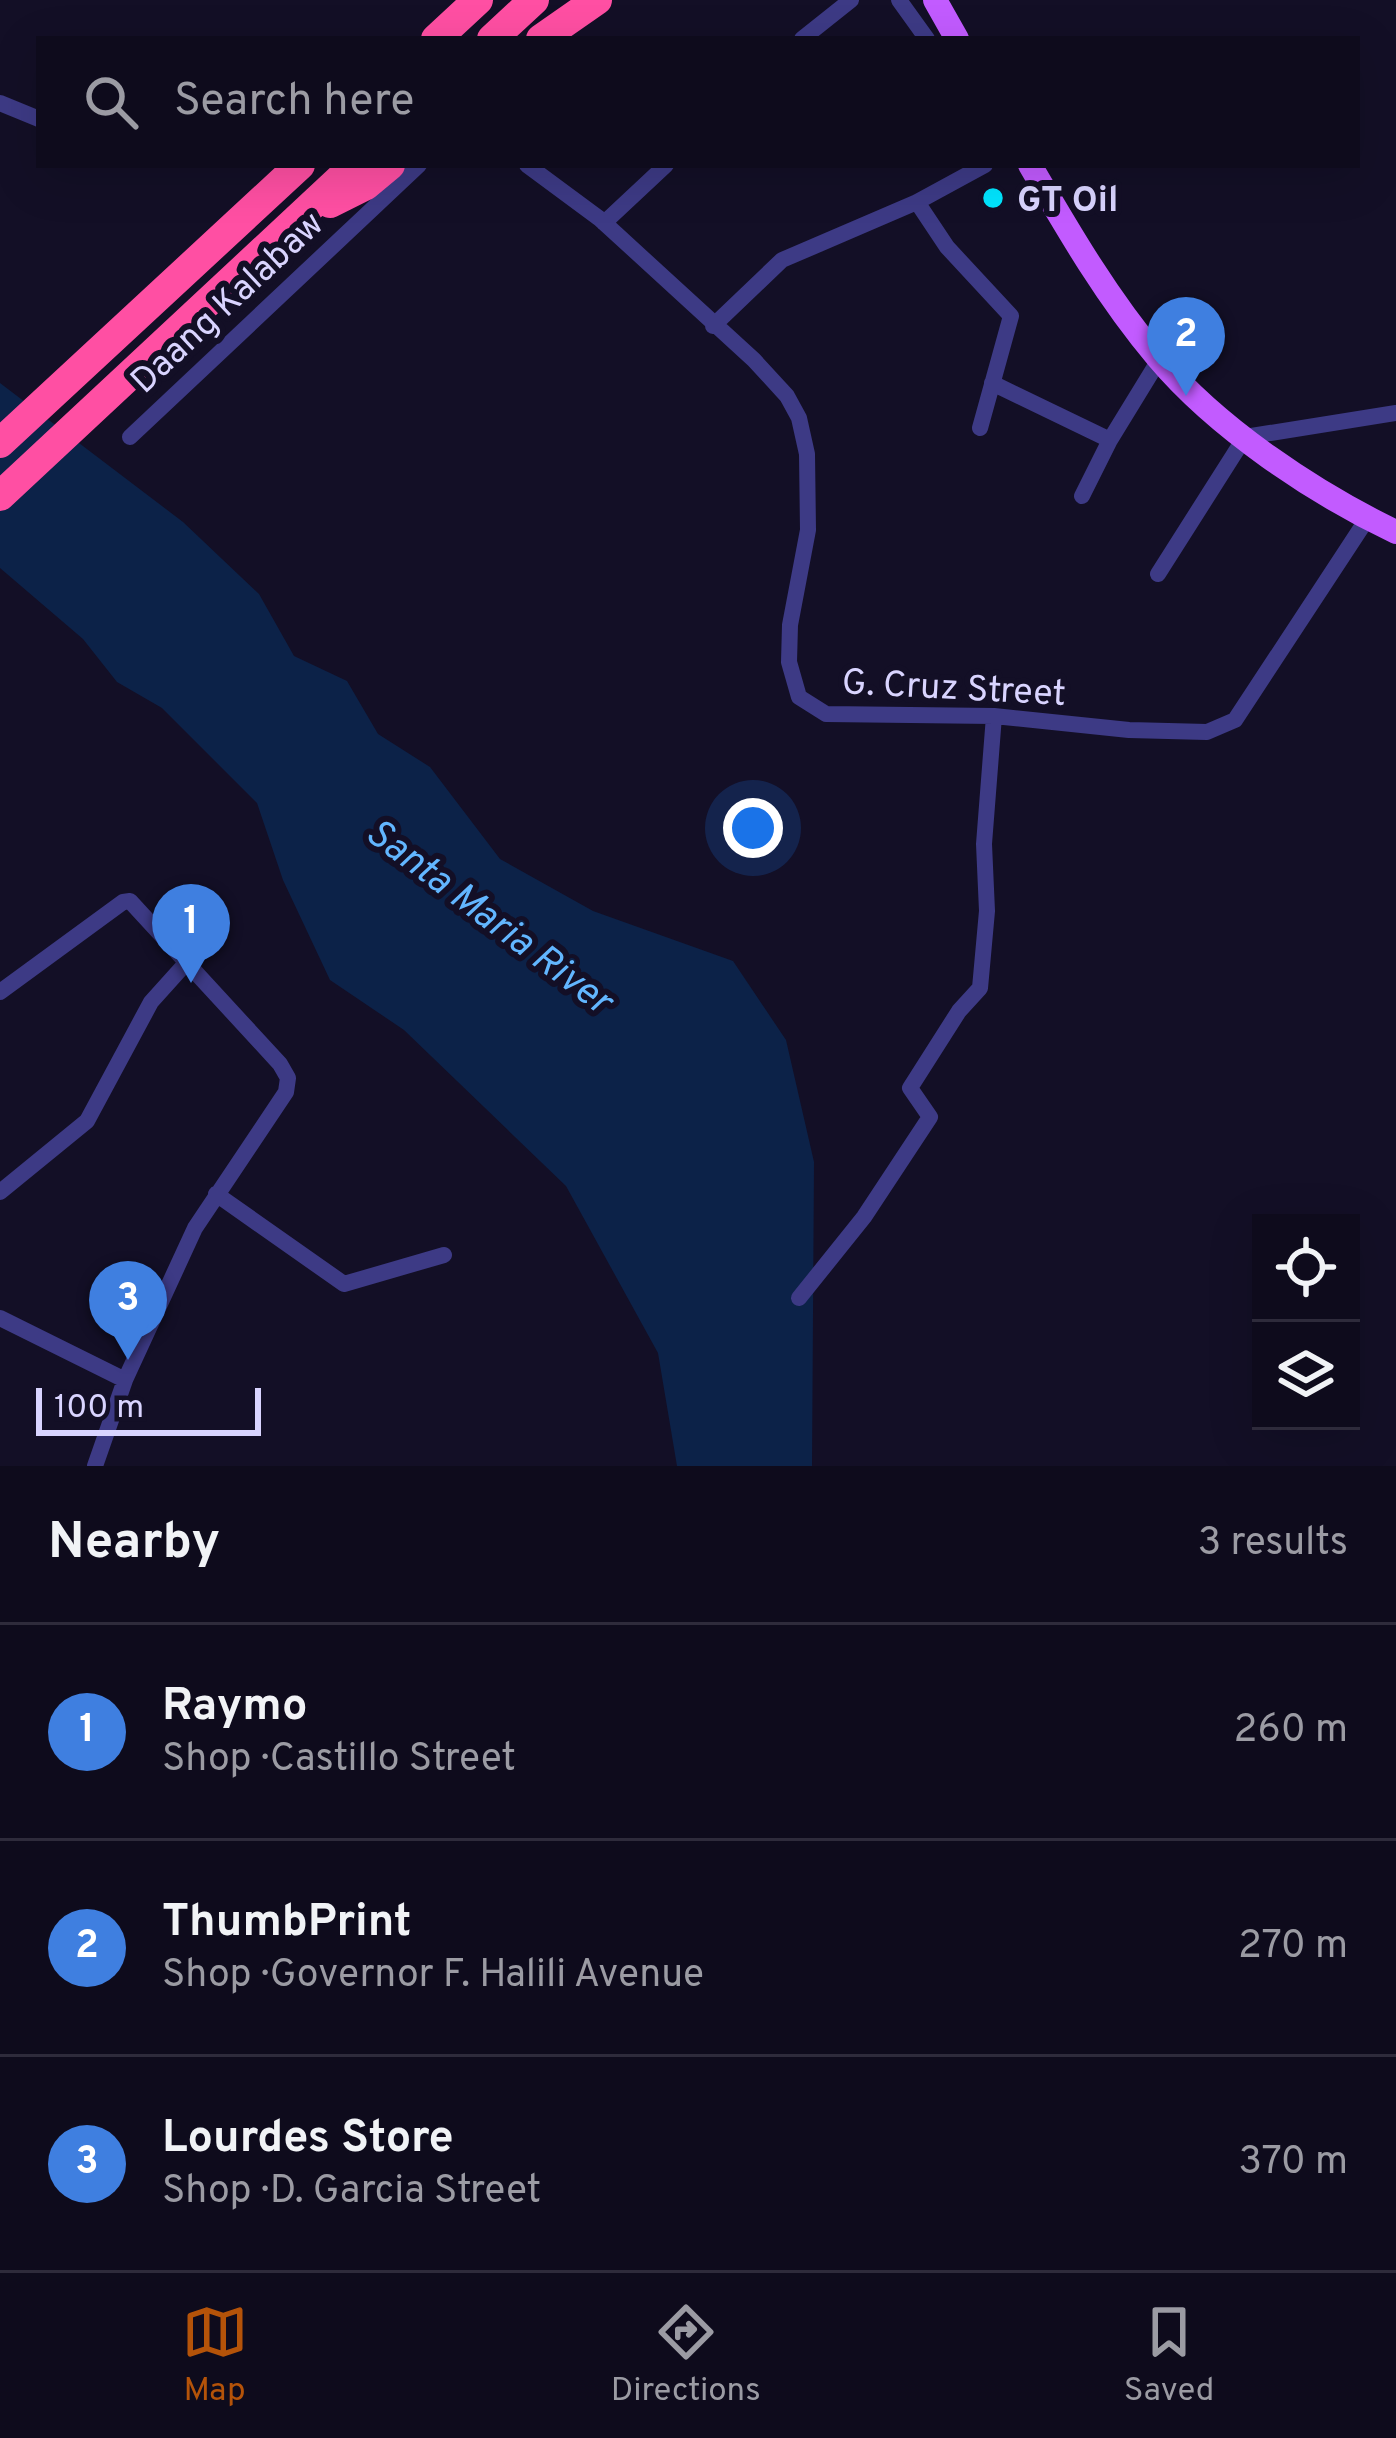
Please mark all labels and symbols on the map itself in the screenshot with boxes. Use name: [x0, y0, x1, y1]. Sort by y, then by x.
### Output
place label: GT Oil: [1017, 179, 1118, 225]
marker: GT Oil: [980, 185, 1006, 211]
street label: Daang Kalabaw: [123, 203, 335, 405]
pin: 2: [1147, 297, 1225, 396]
street label: G. Cruz Street: [841, 661, 1067, 719]
your location: [723, 798, 783, 858]
water label: Santa Maria River: [354, 810, 623, 1029]
pin: 1: [152, 884, 230, 983]
pin: 3: [89, 1261, 167, 1360]
scale bar: [36, 1382, 261, 1435]

